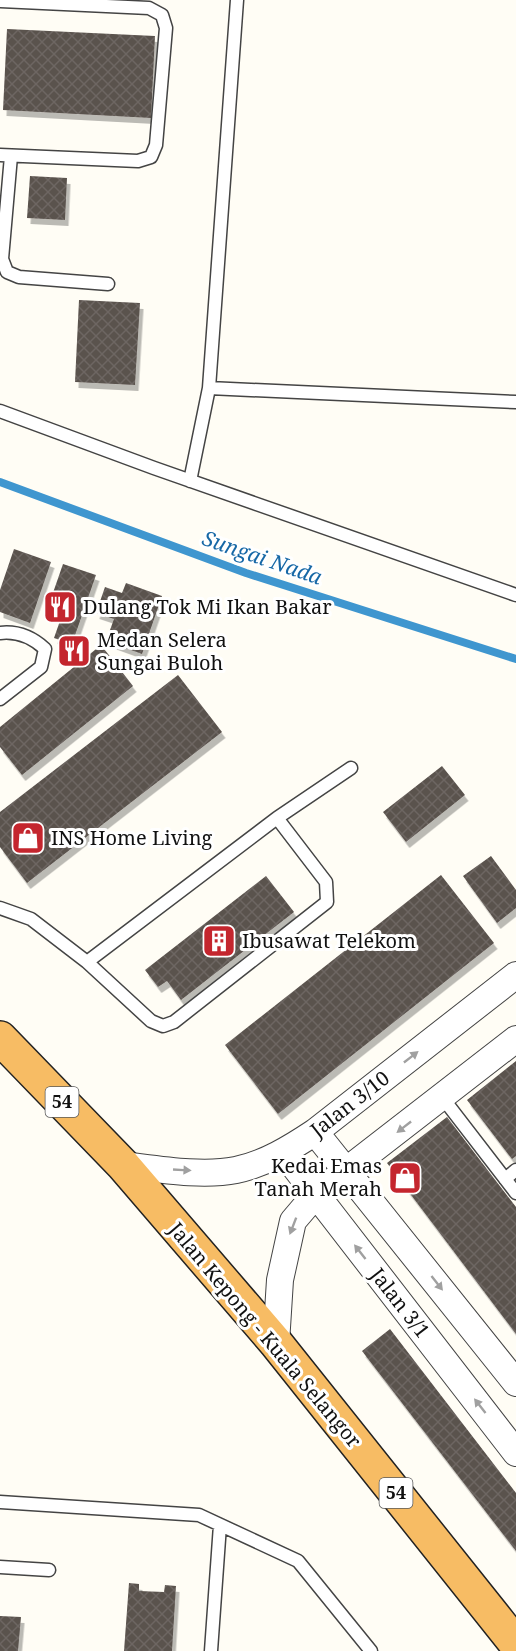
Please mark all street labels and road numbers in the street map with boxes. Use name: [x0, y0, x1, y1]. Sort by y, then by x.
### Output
street label: Jalan 3/10: [304, 1064, 395, 1144]
road number: 54: [46, 1087, 78, 1117]
street label: Jalan Kepong - Kuala Selangor: [162, 1216, 368, 1453]
street label: Jalan 3/1: [364, 1261, 436, 1343]
road number: 54: [380, 1478, 412, 1508]

